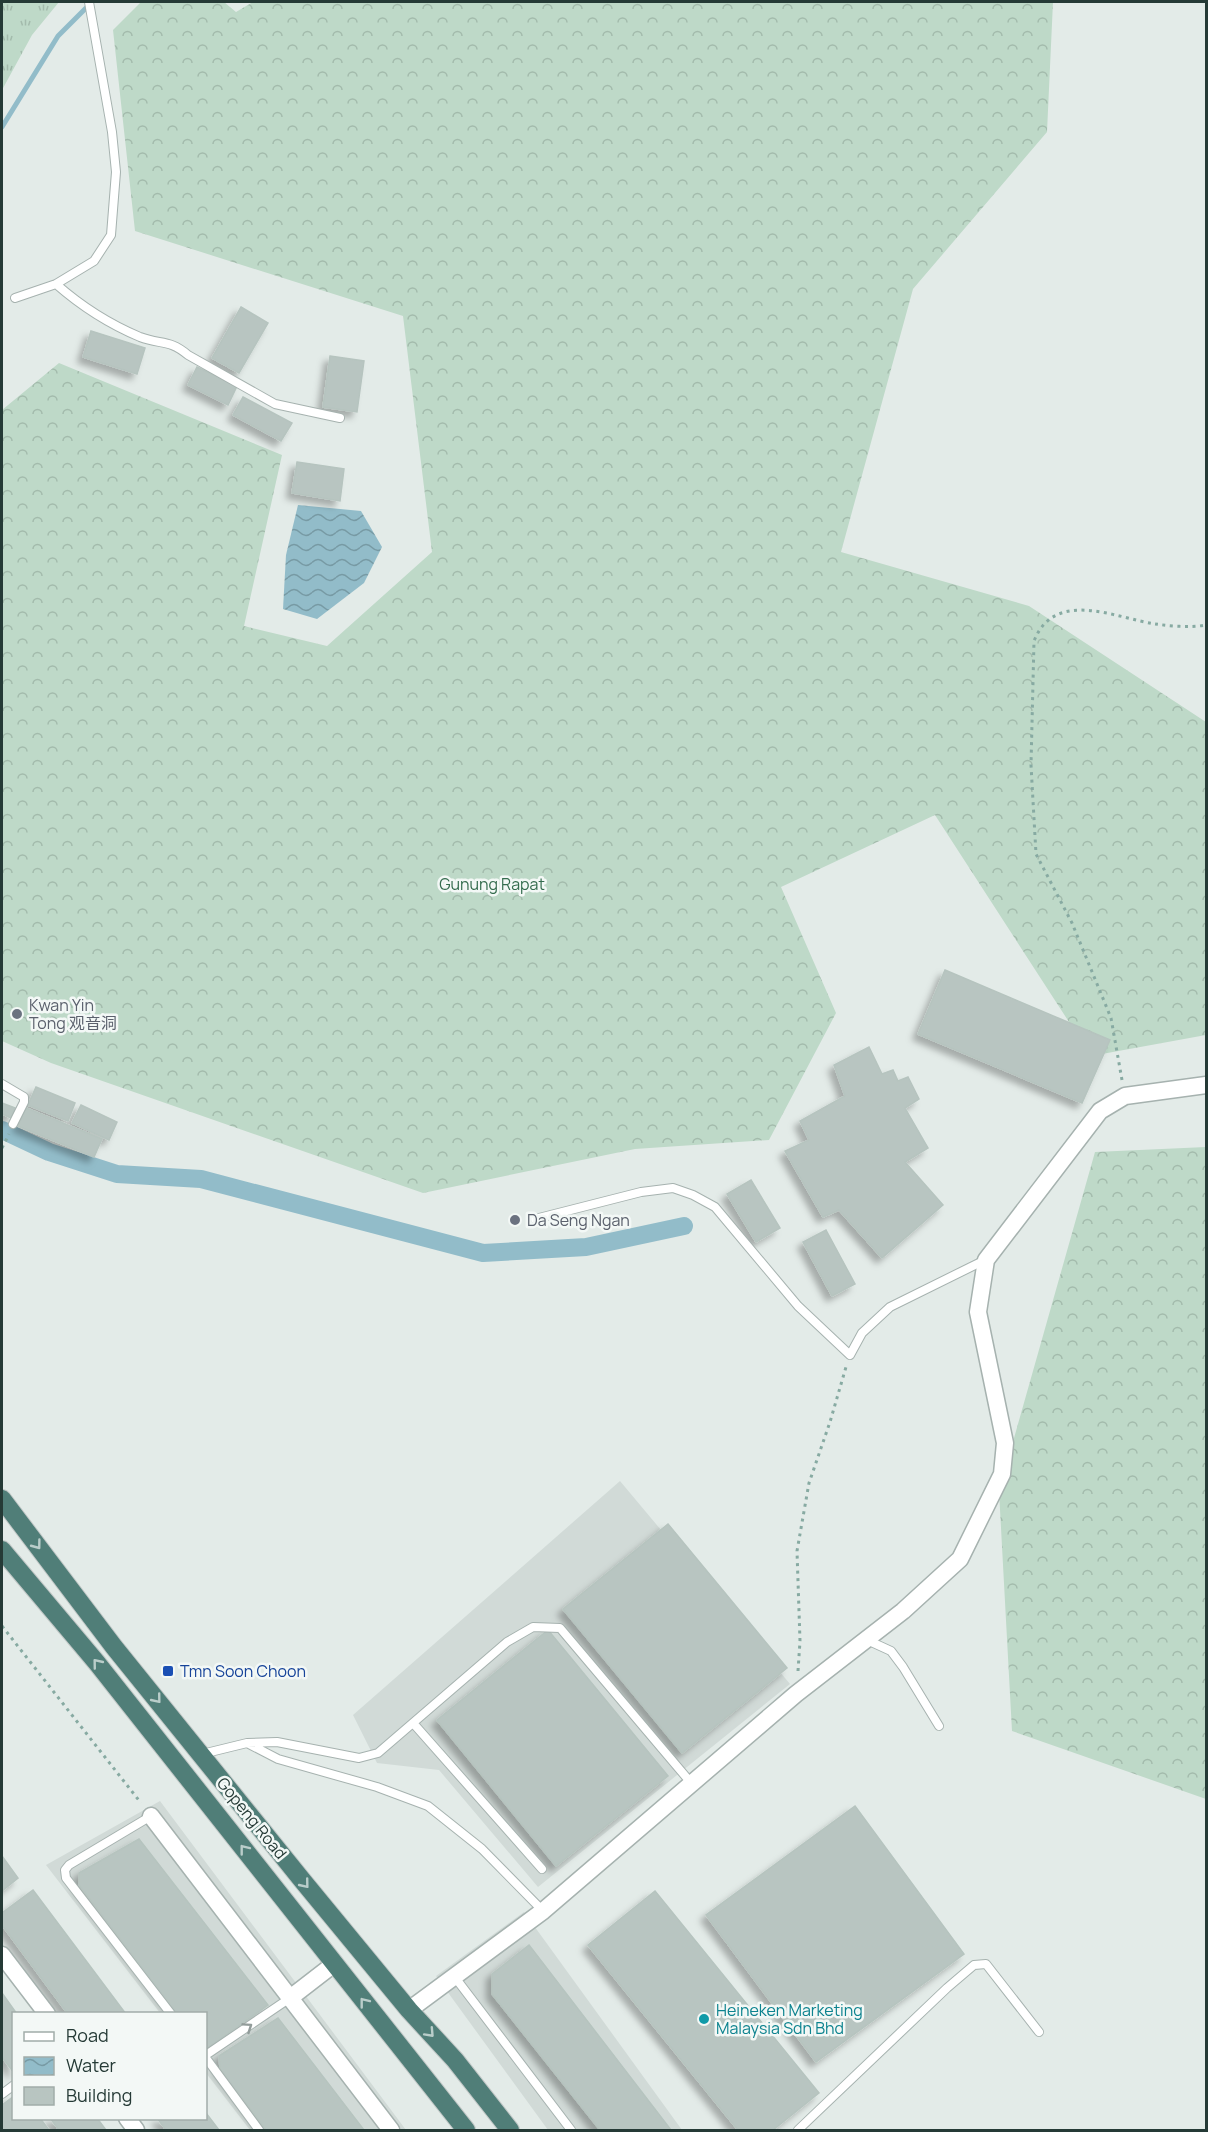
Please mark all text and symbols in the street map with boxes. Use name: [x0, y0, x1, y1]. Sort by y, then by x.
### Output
park label: Gunung Rapat: [439, 873, 545, 895]
place label: Kwan Yin Tong 观音洞: [29, 994, 117, 1034]
marker: Kwan Yin Tong 观音洞: [10, 1007, 24, 1021]
place label: Da Seng Ngan: [527, 1209, 630, 1231]
marker: Da Seng Ngan: [508, 1213, 522, 1227]
one-way arrow: [30, 1538, 41, 1549]
one-way arrow: [93, 1659, 104, 1670]
place label: Tmn Soon Choon: [180, 1660, 306, 1682]
marker: Tmn Soon Choon: [161, 1664, 175, 1678]
one-way arrow: [149, 1692, 160, 1703]
street label: Gopeng Road: [212, 1772, 292, 1864]
one-way arrow: [240, 1845, 251, 1856]
one-way arrow: [298, 1877, 309, 1888]
one-way arrow: [361, 1998, 372, 2009]
place label: Heineken Marketing Malaysia Sdn Bhd: [716, 1999, 863, 2039]
legend: [12, 2012, 207, 2120]
marker: Heineken Marketing Malaysia Sdn Bhd: [697, 2012, 711, 2026]
text: Road: [66, 2023, 109, 2047]
one-way arrow: [241, 2023, 252, 2034]
one-way arrow: [423, 2026, 434, 2037]
text: Water: [66, 2053, 116, 2077]
text: Building: [66, 2083, 132, 2107]

